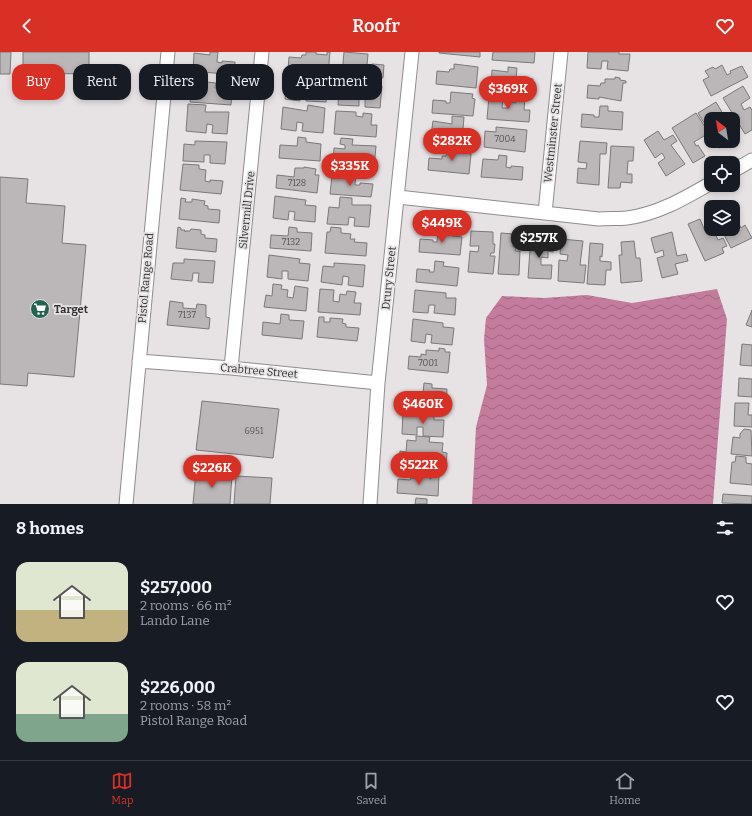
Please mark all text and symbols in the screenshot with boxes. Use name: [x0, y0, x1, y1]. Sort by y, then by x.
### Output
icon: back: [16, 15, 38, 37]
text: Roofr: [352, 15, 400, 37]
icon: heart: [714, 15, 736, 37]
chip: Buy: [12, 64, 65, 100]
chip: Rent: [73, 64, 131, 100]
chip: Filters: [139, 64, 208, 100]
chip: New: [216, 64, 274, 100]
chip: Apartment: [282, 64, 382, 100]
pin: $369K: [480, 76, 536, 110]
text: $369K: [488, 81, 528, 96]
street label: Westminster Street: [541, 83, 565, 183]
north arrow: [704, 112, 740, 148]
map controls: [704, 112, 740, 236]
pin: $282K: [424, 128, 480, 162]
text: $282K: [432, 133, 472, 148]
house number: 7004: [494, 134, 516, 144]
pin: $335K: [322, 153, 378, 187]
button: locate: [704, 156, 740, 192]
text: $335K: [330, 158, 370, 173]
street label: Silvermill Drive: [236, 170, 258, 250]
house number: 7128: [288, 178, 306, 188]
button: layers: [704, 200, 740, 236]
pin: $449K: [414, 210, 470, 244]
text: $449K: [422, 215, 462, 230]
pin: $257K: [511, 225, 567, 259]
text: $257K: [520, 230, 558, 245]
street label: Pistol Range Road: [136, 232, 156, 324]
house number: 7132: [282, 237, 300, 247]
street label: Drury Street: [379, 246, 399, 310]
supermarket icon: Target: [29, 298, 51, 320]
place label: Target: [54, 303, 89, 316]
house number: 7137: [178, 310, 196, 320]
house number: 7001: [418, 358, 438, 368]
street label: Crabtree Street: [220, 361, 298, 381]
pin: $460K: [395, 391, 451, 425]
text: $460K: [402, 396, 444, 411]
house number: 6951: [245, 426, 264, 436]
pin: $522K: [391, 452, 447, 486]
pin: $226K: [184, 455, 240, 489]
text: $522K: [400, 457, 438, 472]
text: $226K: [192, 460, 232, 475]
icon: filters: [714, 517, 736, 539]
text: 8 homes: [16, 518, 84, 539]
text: $257,000: [140, 577, 212, 598]
icon: home: [48, 578, 96, 626]
icon: heart: [714, 591, 736, 613]
text: 2 rooms · 66 m²: [140, 598, 232, 613]
text: Lando Lane: [140, 613, 210, 628]
text: $226,000: [140, 677, 215, 698]
icon: home: [48, 678, 96, 726]
icon: heart: [714, 691, 736, 713]
text: 2 rooms · 58 m²: [140, 698, 231, 713]
text: Pistol Range Road: [140, 713, 247, 728]
tab: Map: [111, 770, 134, 807]
tab: Saved: [356, 770, 387, 807]
tab: Home: [609, 770, 641, 807]

